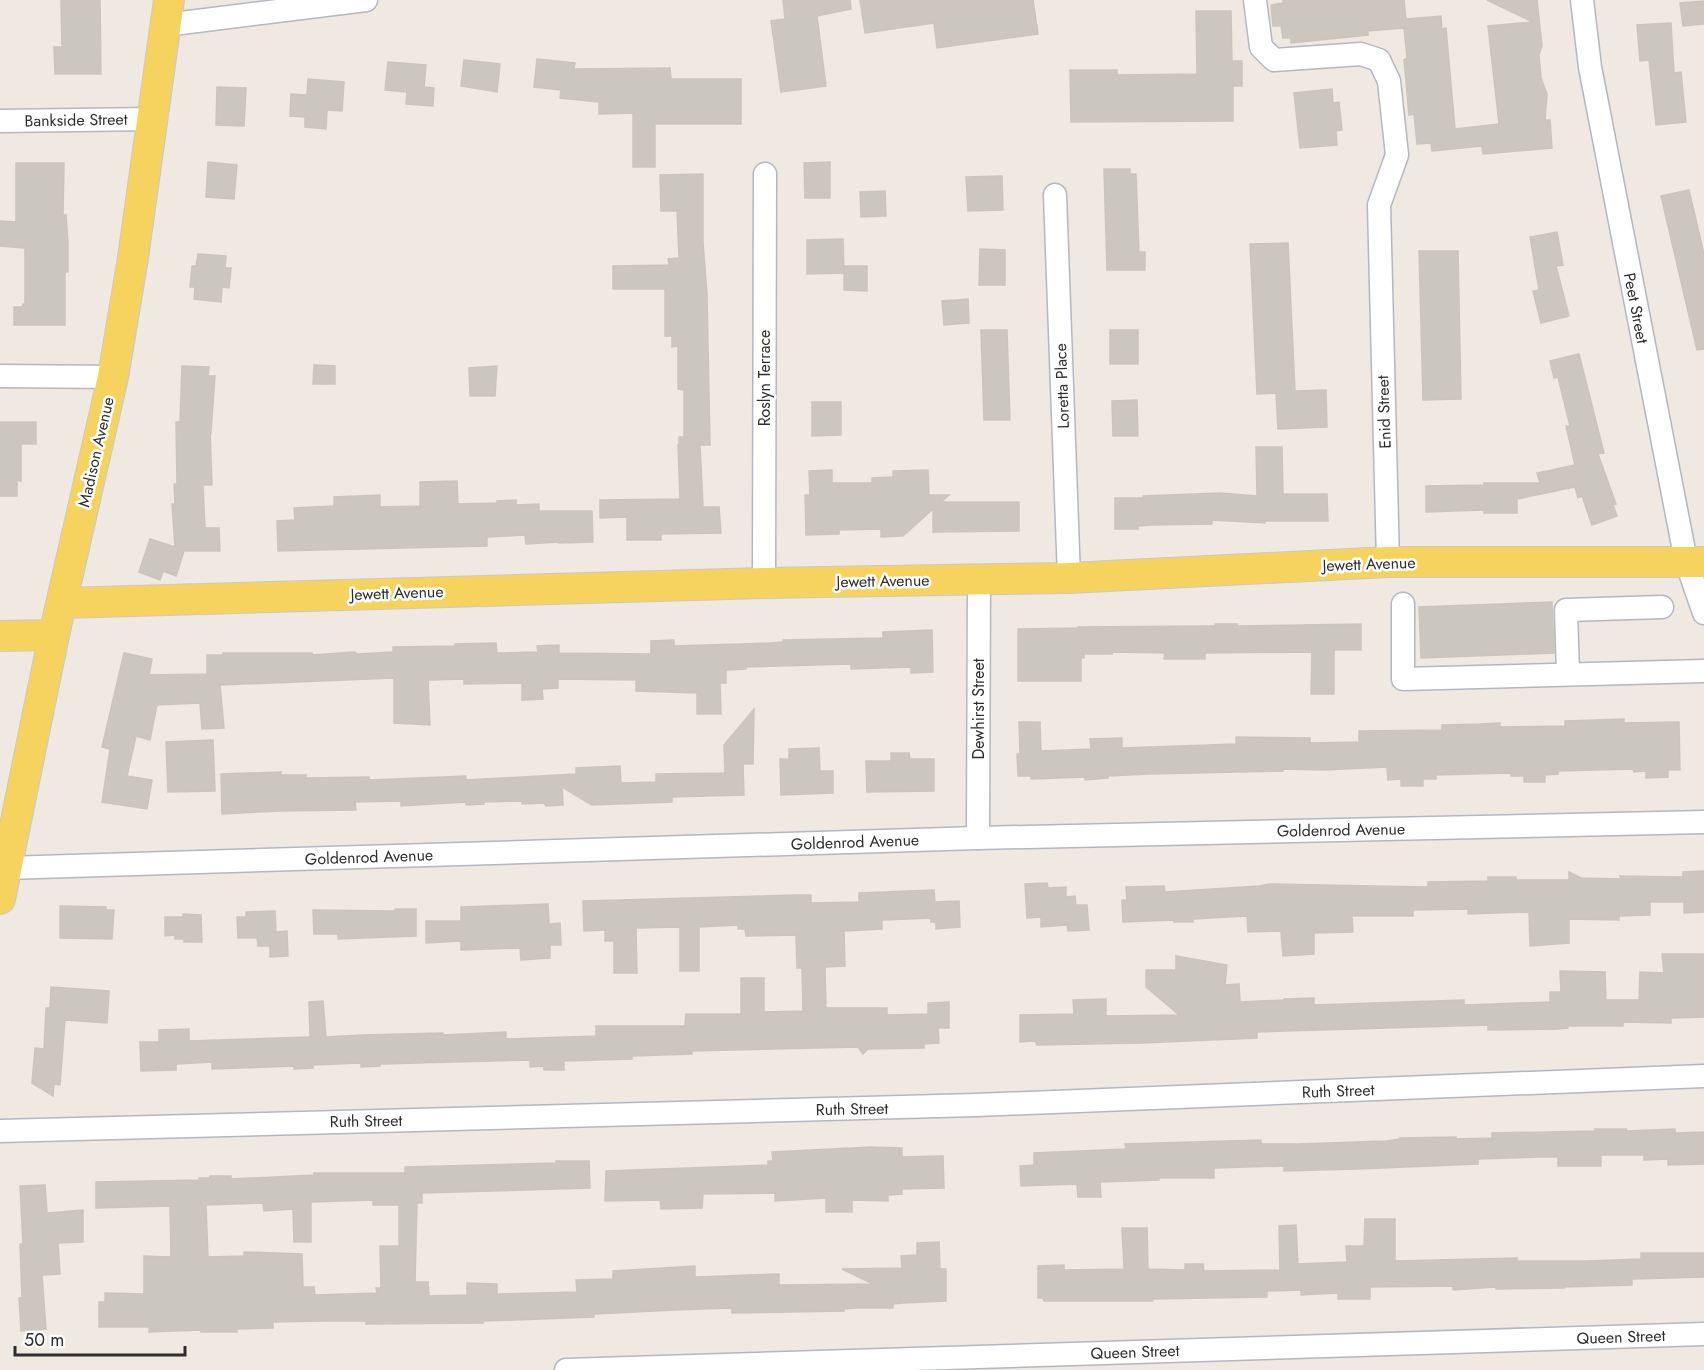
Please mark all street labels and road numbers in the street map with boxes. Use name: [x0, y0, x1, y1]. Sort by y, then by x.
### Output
street label: Bankside Street: [24, 108, 128, 132]
street label: Peet Street: [1618, 271, 1654, 345]
street label: Roslyn Terrace: [753, 330, 776, 426]
street label: Loretta Place: [1049, 343, 1075, 429]
street label: Enid Street: [1371, 375, 1397, 449]
street label: Madison Avenue: [72, 395, 120, 509]
street label: Jewett Avenue: [1320, 551, 1416, 577]
street label: Jewett Avenue: [834, 569, 930, 593]
street label: Jewett Avenue: [348, 580, 444, 606]
street label: Dewhirst Street: [967, 658, 990, 760]
street label: Goldenrod Avenue: [1277, 817, 1405, 843]
street label: Goldenrod Avenue: [790, 828, 920, 856]
street label: Goldenrod Avenue: [304, 843, 434, 871]
street label: Ruth Street: [1301, 1078, 1375, 1104]
street label: Ruth Street: [816, 1097, 889, 1121]
street label: Ruth Street: [330, 1109, 403, 1133]
street label: Queen Street: [1576, 1324, 1666, 1350]
street label: Queen Street: [1090, 1339, 1180, 1365]

